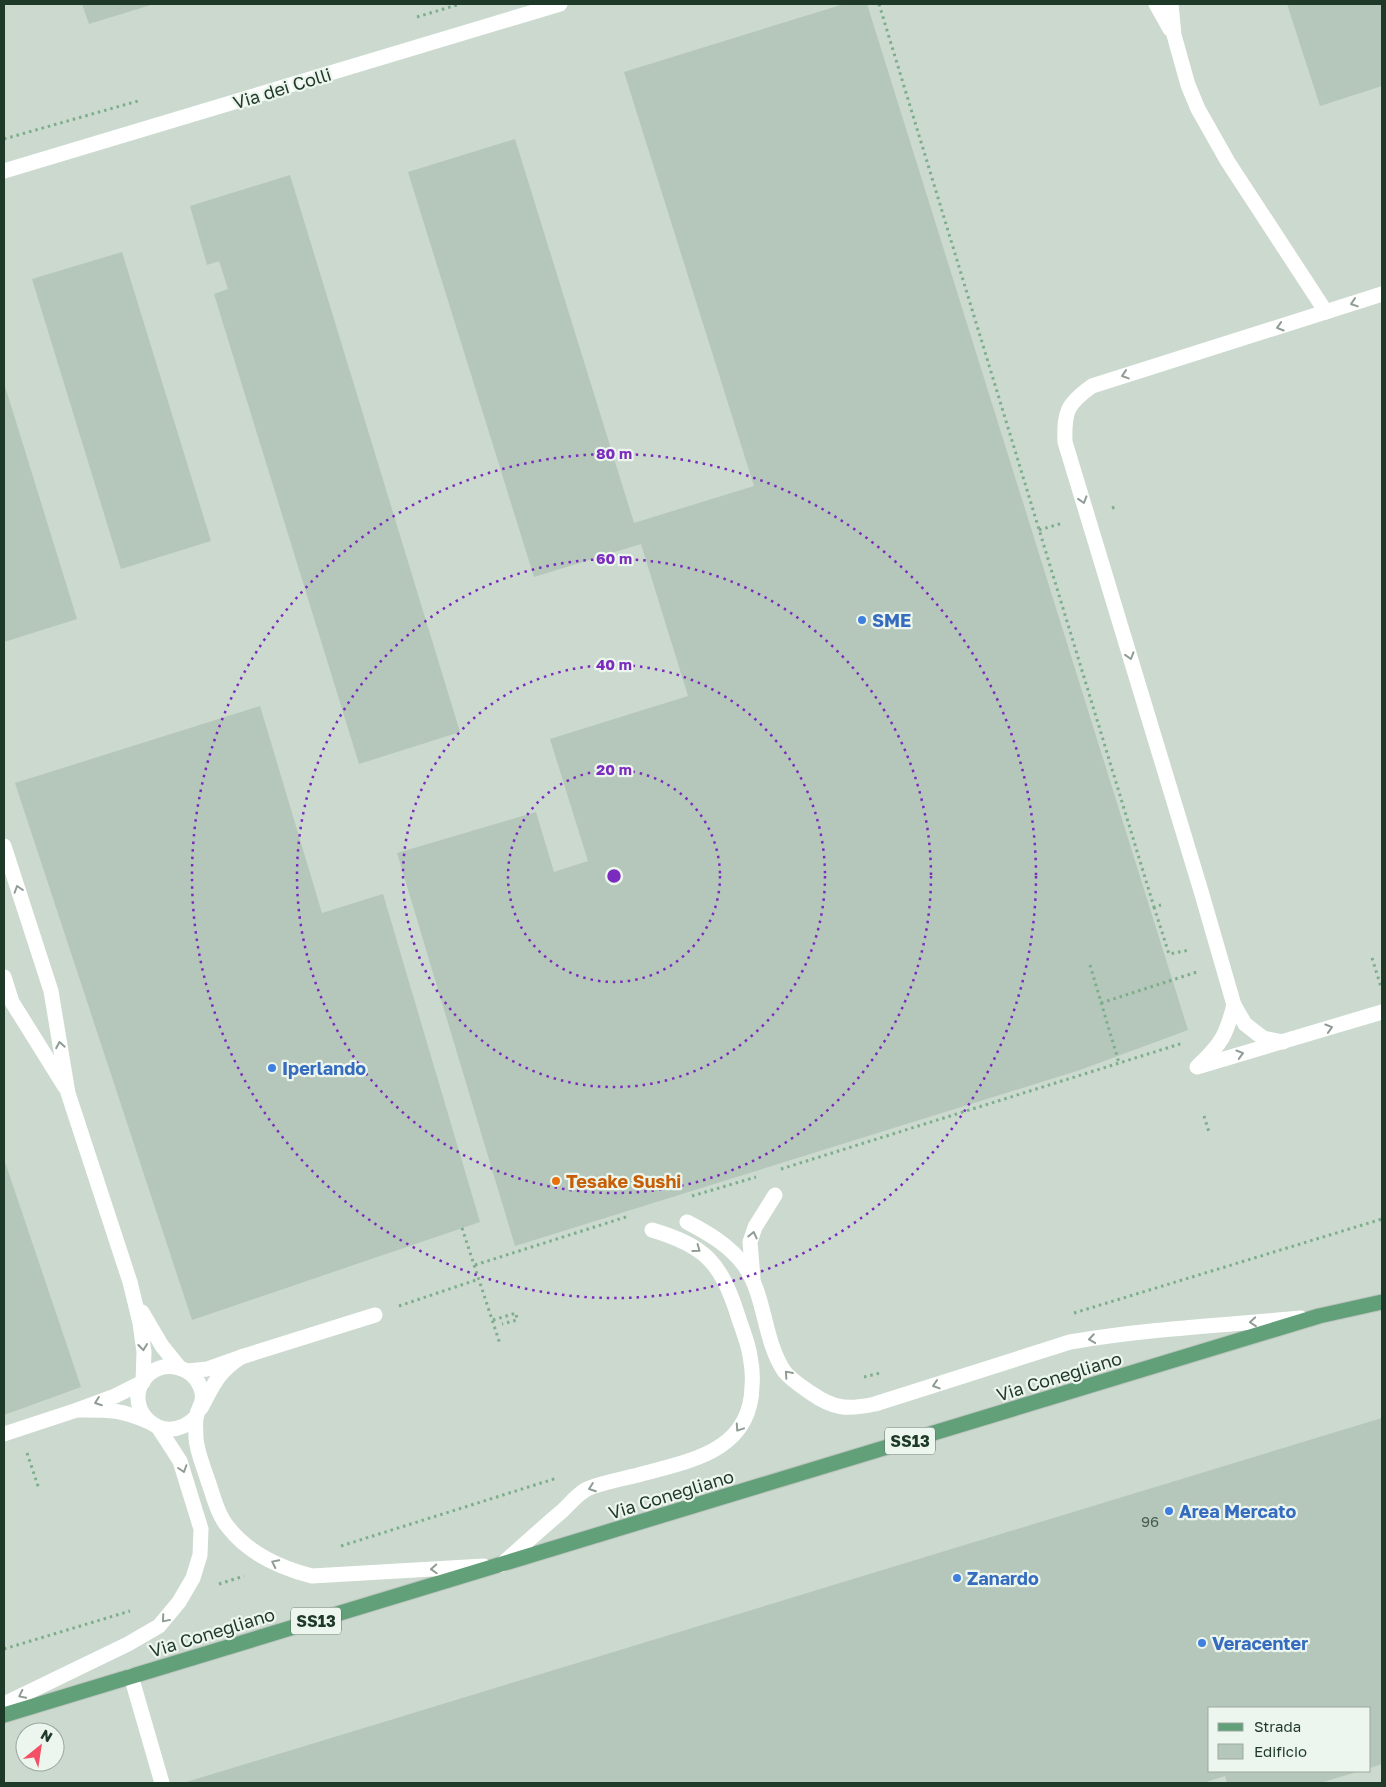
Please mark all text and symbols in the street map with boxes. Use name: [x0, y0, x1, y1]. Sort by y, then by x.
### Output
street label: Via dei Colli: [230, 63, 334, 113]
one-way arrow: [1351, 297, 1359, 307]
one-way arrow: [1276, 321, 1284, 331]
one-way arrow: [1121, 370, 1129, 380]
text: 80 m: [596, 444, 632, 462]
one-way arrow: [1077, 496, 1087, 504]
text: 60 m: [596, 549, 632, 567]
place label: SME: [872, 609, 911, 631]
marker: SME: [856, 614, 868, 626]
one-way arrow: [1124, 651, 1134, 659]
text: 40 m: [596, 655, 632, 673]
text: 20 m: [596, 760, 632, 778]
centre of rings: [605, 867, 623, 885]
one-way arrow: [13, 885, 23, 893]
one-way arrow: [1325, 1023, 1333, 1033]
one-way arrow: [56, 1041, 66, 1049]
one-way arrow: [1235, 1050, 1243, 1060]
place label: Iperlando: [282, 1057, 366, 1079]
marker: Iperlando: [266, 1062, 278, 1074]
place label: Tesake Sushi: [566, 1170, 681, 1192]
marker: Tesake Sushi: [550, 1175, 562, 1187]
one-way arrow: [747, 1231, 758, 1240]
one-way arrow: [691, 1243, 701, 1252]
one-way arrow: [1249, 1316, 1257, 1327]
one-way arrow: [1087, 1333, 1096, 1343]
one-way arrow: [137, 1344, 148, 1352]
street label: Via Conegliano: [994, 1347, 1124, 1405]
one-way arrow: [785, 1370, 794, 1379]
one-way arrow: [933, 1379, 941, 1389]
one-way arrow: [94, 1396, 103, 1406]
one-way arrow: [736, 1423, 746, 1432]
road number: SS13: [885, 1428, 935, 1454]
one-way arrow: [177, 1464, 187, 1473]
street label: Via Conegliano: [606, 1465, 736, 1523]
one-way arrow: [588, 1482, 597, 1492]
place label: Area Mercato: [1179, 1500, 1296, 1522]
marker: Area Mercato: [1163, 1505, 1175, 1517]
house number: 96: [1141, 1512, 1159, 1530]
one-way arrow: [271, 1558, 280, 1569]
one-way arrow: [430, 1564, 438, 1575]
place label: Zanardo: [967, 1567, 1039, 1589]
marker: Zanardo: [951, 1572, 963, 1584]
street label: Via Conegliano: [147, 1603, 277, 1661]
road number: SS13: [291, 1608, 341, 1634]
one-way arrow: [162, 1613, 170, 1622]
place label: Veracenter: [1212, 1632, 1308, 1654]
marker: Veracenter: [1196, 1637, 1208, 1649]
one-way arrow: [18, 1689, 27, 1699]
legend: [1208, 1707, 1371, 1772]
text: Strada: [1254, 1717, 1301, 1735]
north arrow: [15, 1722, 65, 1772]
text: N: [38, 1725, 56, 1745]
text: Edificio: [1254, 1742, 1307, 1760]

